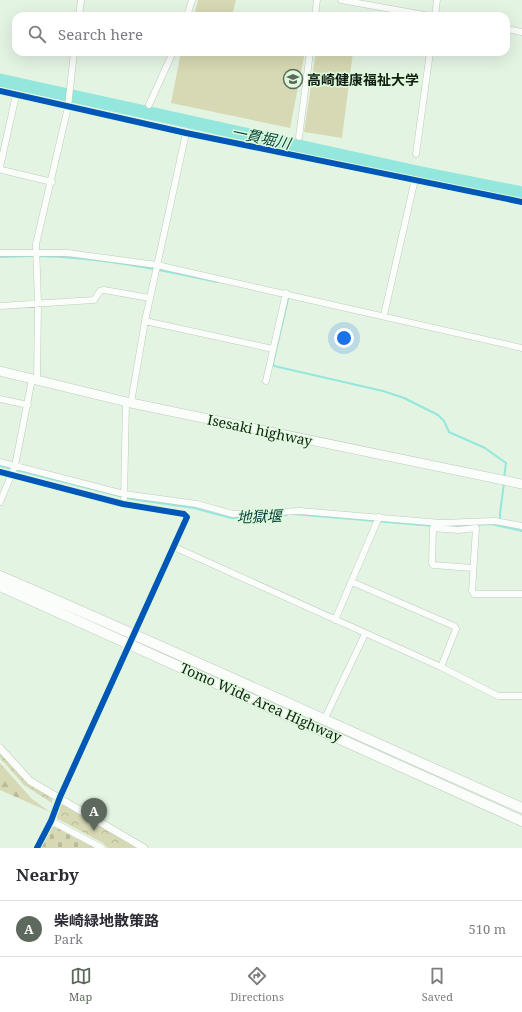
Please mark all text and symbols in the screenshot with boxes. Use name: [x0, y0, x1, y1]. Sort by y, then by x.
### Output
search box: [12, 12, 510, 56]
icon: search: [26, 23, 48, 45]
text: Search here: [58, 24, 143, 44]
school or university icon: 高崎健康福祉大学: [282, 68, 304, 90]
place label: 高崎健康福祉大学: [307, 70, 419, 89]
water label: 一貫堀川: [230, 121, 294, 153]
your location: [334, 328, 354, 348]
street label: Isesaki highway: [206, 410, 314, 450]
water label: 地獄堰: [236, 505, 285, 527]
street label: Tomo Wide Area Highway: [177, 658, 345, 746]
pin: A: [81, 798, 107, 831]
text: Nearby: [16, 863, 79, 886]
text: 柴崎緑地散策路: [54, 910, 159, 930]
text: A: [24, 920, 34, 938]
text: 510 m: [469, 920, 506, 938]
text: Park: [54, 930, 83, 948]
tab: Map: [69, 965, 92, 1004]
tab: Directions: [230, 965, 284, 1004]
tab: Saved: [422, 965, 453, 1004]

